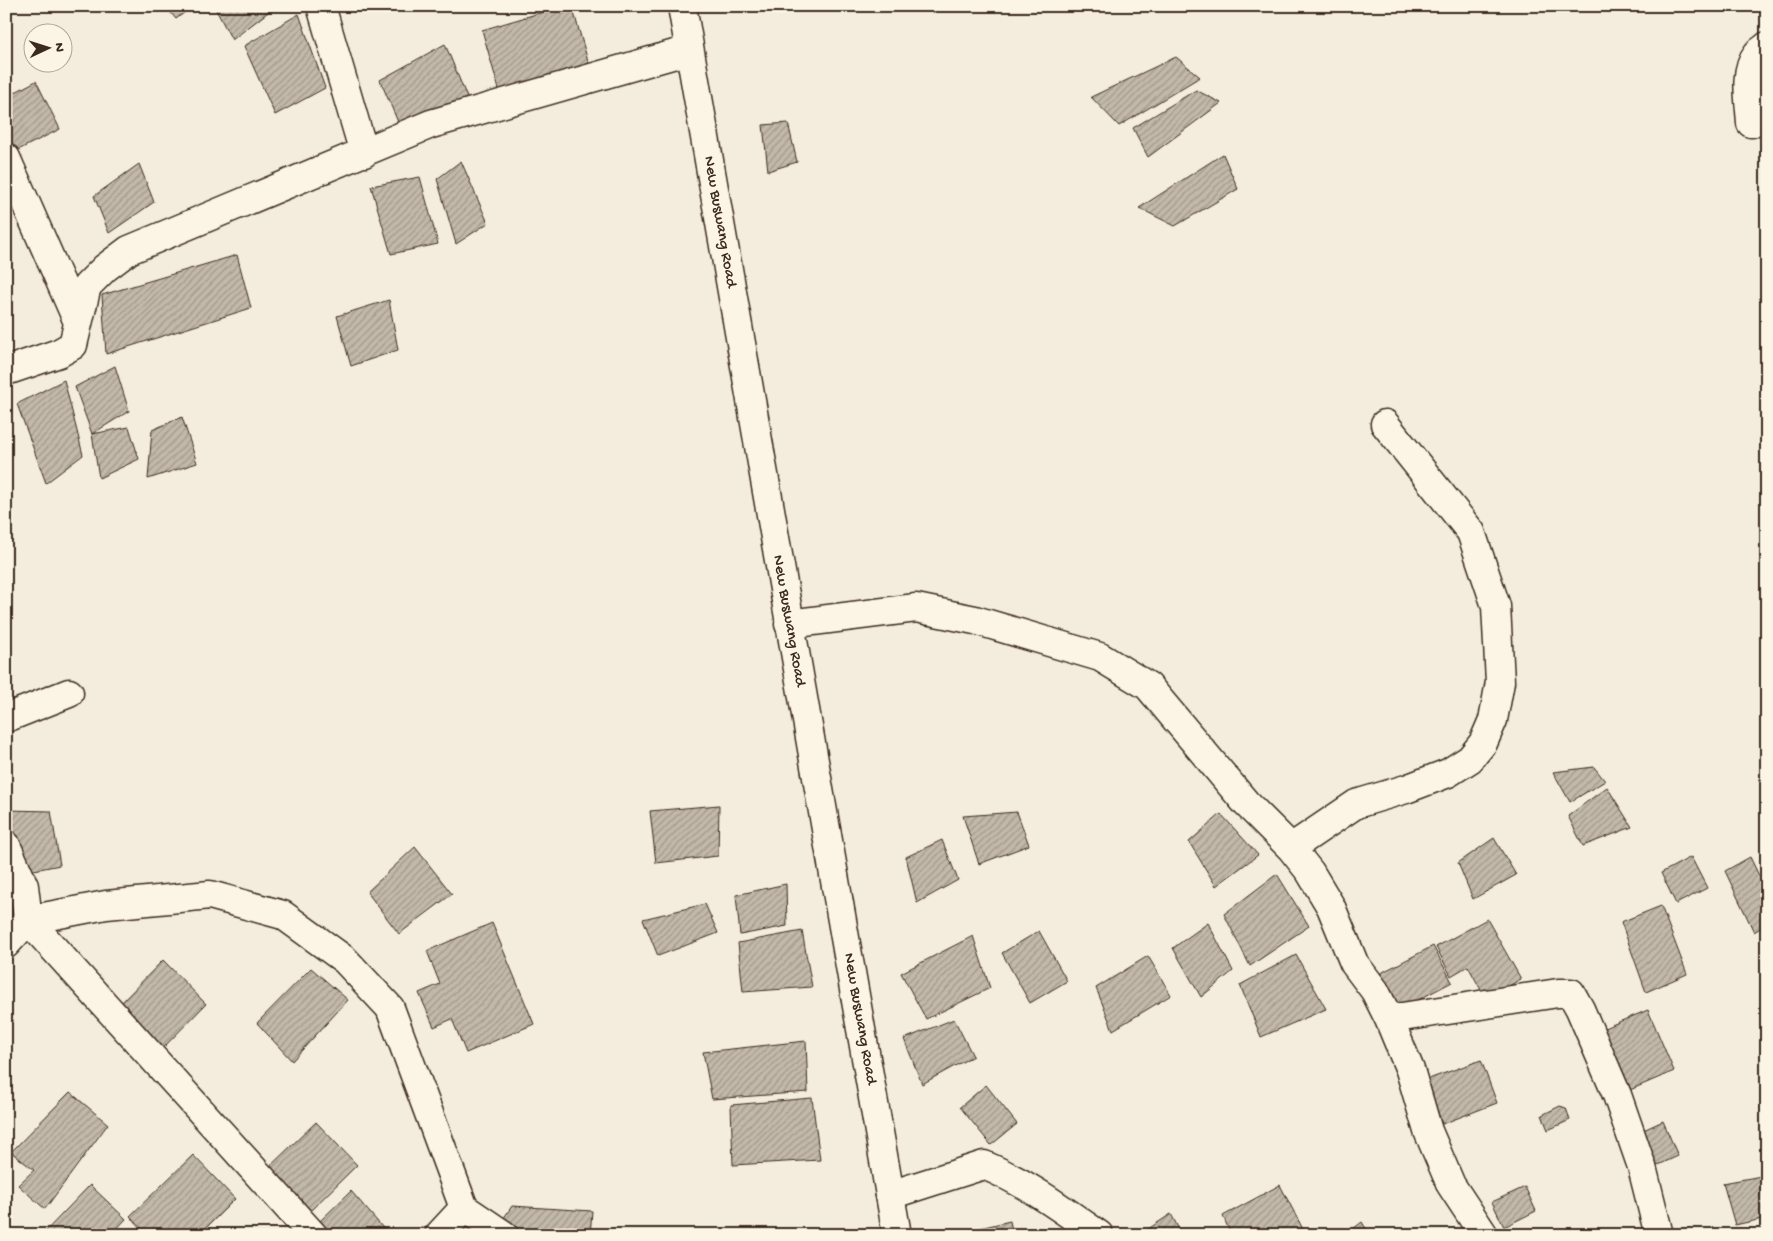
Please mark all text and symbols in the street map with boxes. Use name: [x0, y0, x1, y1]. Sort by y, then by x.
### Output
north arrow: [22, 22, 72, 72]
text: N: [50, 42, 67, 52]
street label: New Buswang Road: [698, 155, 740, 291]
street label: New Buswang Road: [767, 554, 809, 690]
street label: New Buswang Road: [838, 952, 880, 1088]

